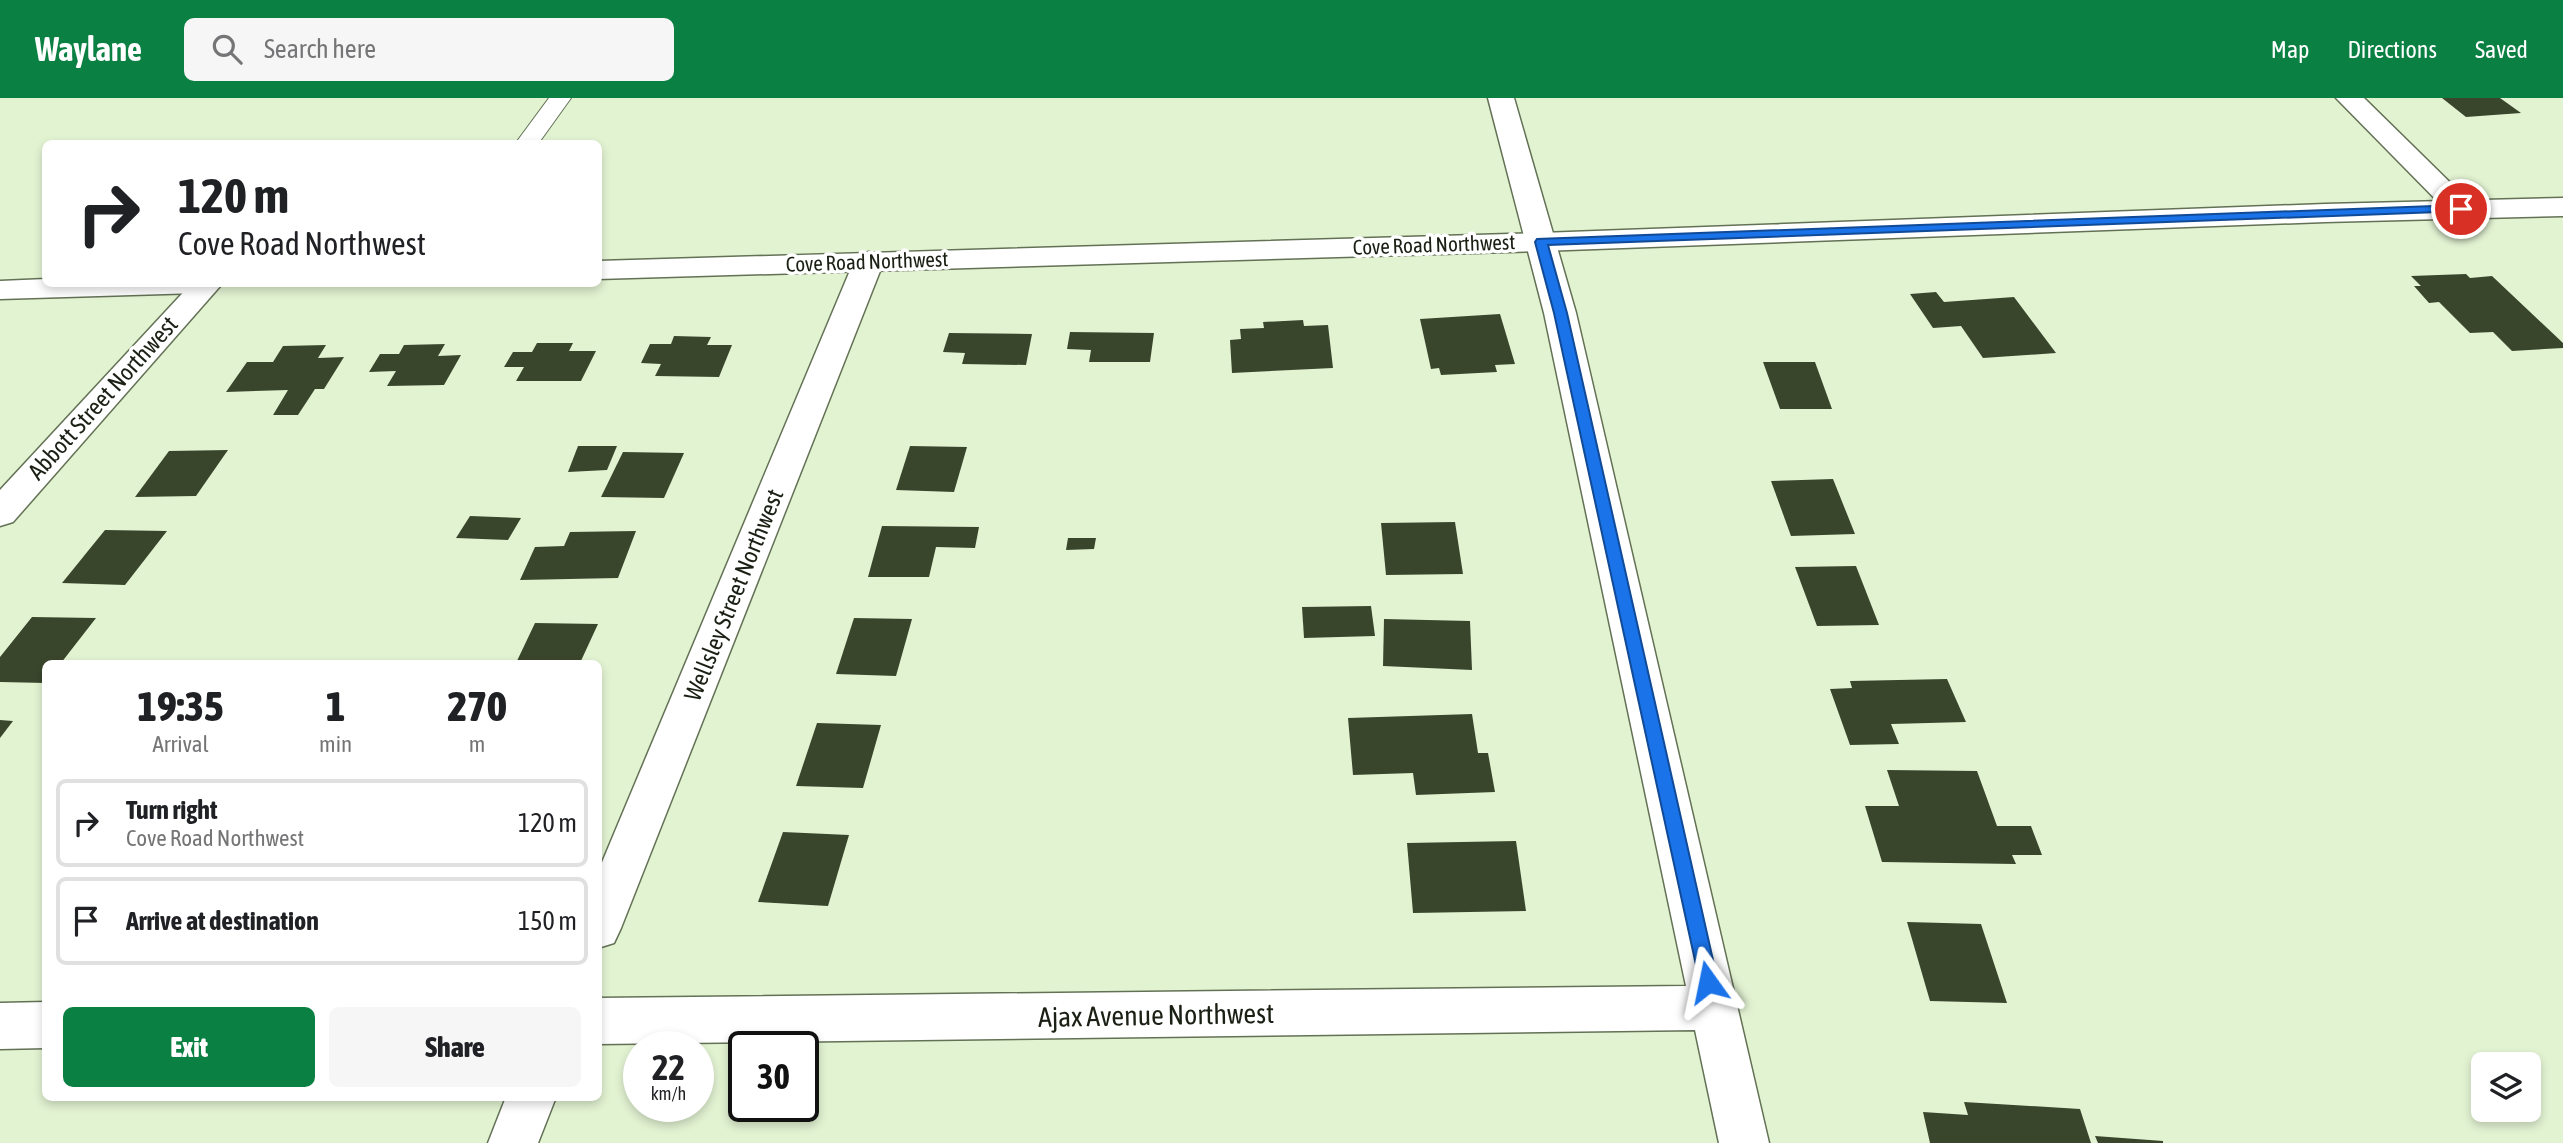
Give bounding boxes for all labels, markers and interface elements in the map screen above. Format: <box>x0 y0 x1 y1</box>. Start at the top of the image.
search box <box>184 18 674 81</box>
text: Waylane <box>35 30 142 68</box>
icon: search <box>208 30 246 68</box>
text: Search here <box>264 34 376 64</box>
text: Map <box>2271 36 2309 63</box>
text: Directions <box>2347 36 2437 63</box>
text: Saved <box>2475 36 2528 63</box>
text: 120 m <box>178 167 289 223</box>
icon: right <box>63 168 154 259</box>
pin <box>2431 179 2491 239</box>
icon: arrive <box>2442 190 2480 228</box>
text: Cove Road Northwest <box>178 225 426 262</box>
street label: Cove Road Northwest <box>1352 229 1516 259</box>
street label: Cove Road Northwest <box>785 246 949 276</box>
street label: Abbott Street Northwest <box>22 311 183 485</box>
street label: Wellsley Street Northwest <box>679 485 788 705</box>
text: 19:35 <box>137 682 224 730</box>
text: 1 <box>326 682 345 730</box>
text: 270 <box>447 682 507 730</box>
text: Arrival <box>152 731 209 757</box>
text: min <box>319 731 352 757</box>
text: m <box>469 731 485 757</box>
text: Turn right <box>126 795 217 825</box>
icon: right <box>67 804 105 842</box>
text: 120 m <box>518 808 577 838</box>
text: Cove Road Northwest <box>126 825 304 851</box>
icon: arrive <box>67 902 105 940</box>
text: Arrive at destination <box>126 906 319 936</box>
text: 150 m <box>518 906 577 936</box>
position arrow <box>1671 945 1745 1019</box>
street label: Ajax Avenue Northwest <box>1038 997 1274 1033</box>
button: Exit <box>63 1007 315 1087</box>
button: Share <box>329 1007 581 1087</box>
speed limit sign: 30 <box>728 1031 819 1122</box>
text: 22 <box>652 1047 685 1087</box>
map controls <box>2471 1052 2541 1122</box>
button: layers <box>2471 1052 2541 1122</box>
text: km/h <box>651 1083 686 1104</box>

